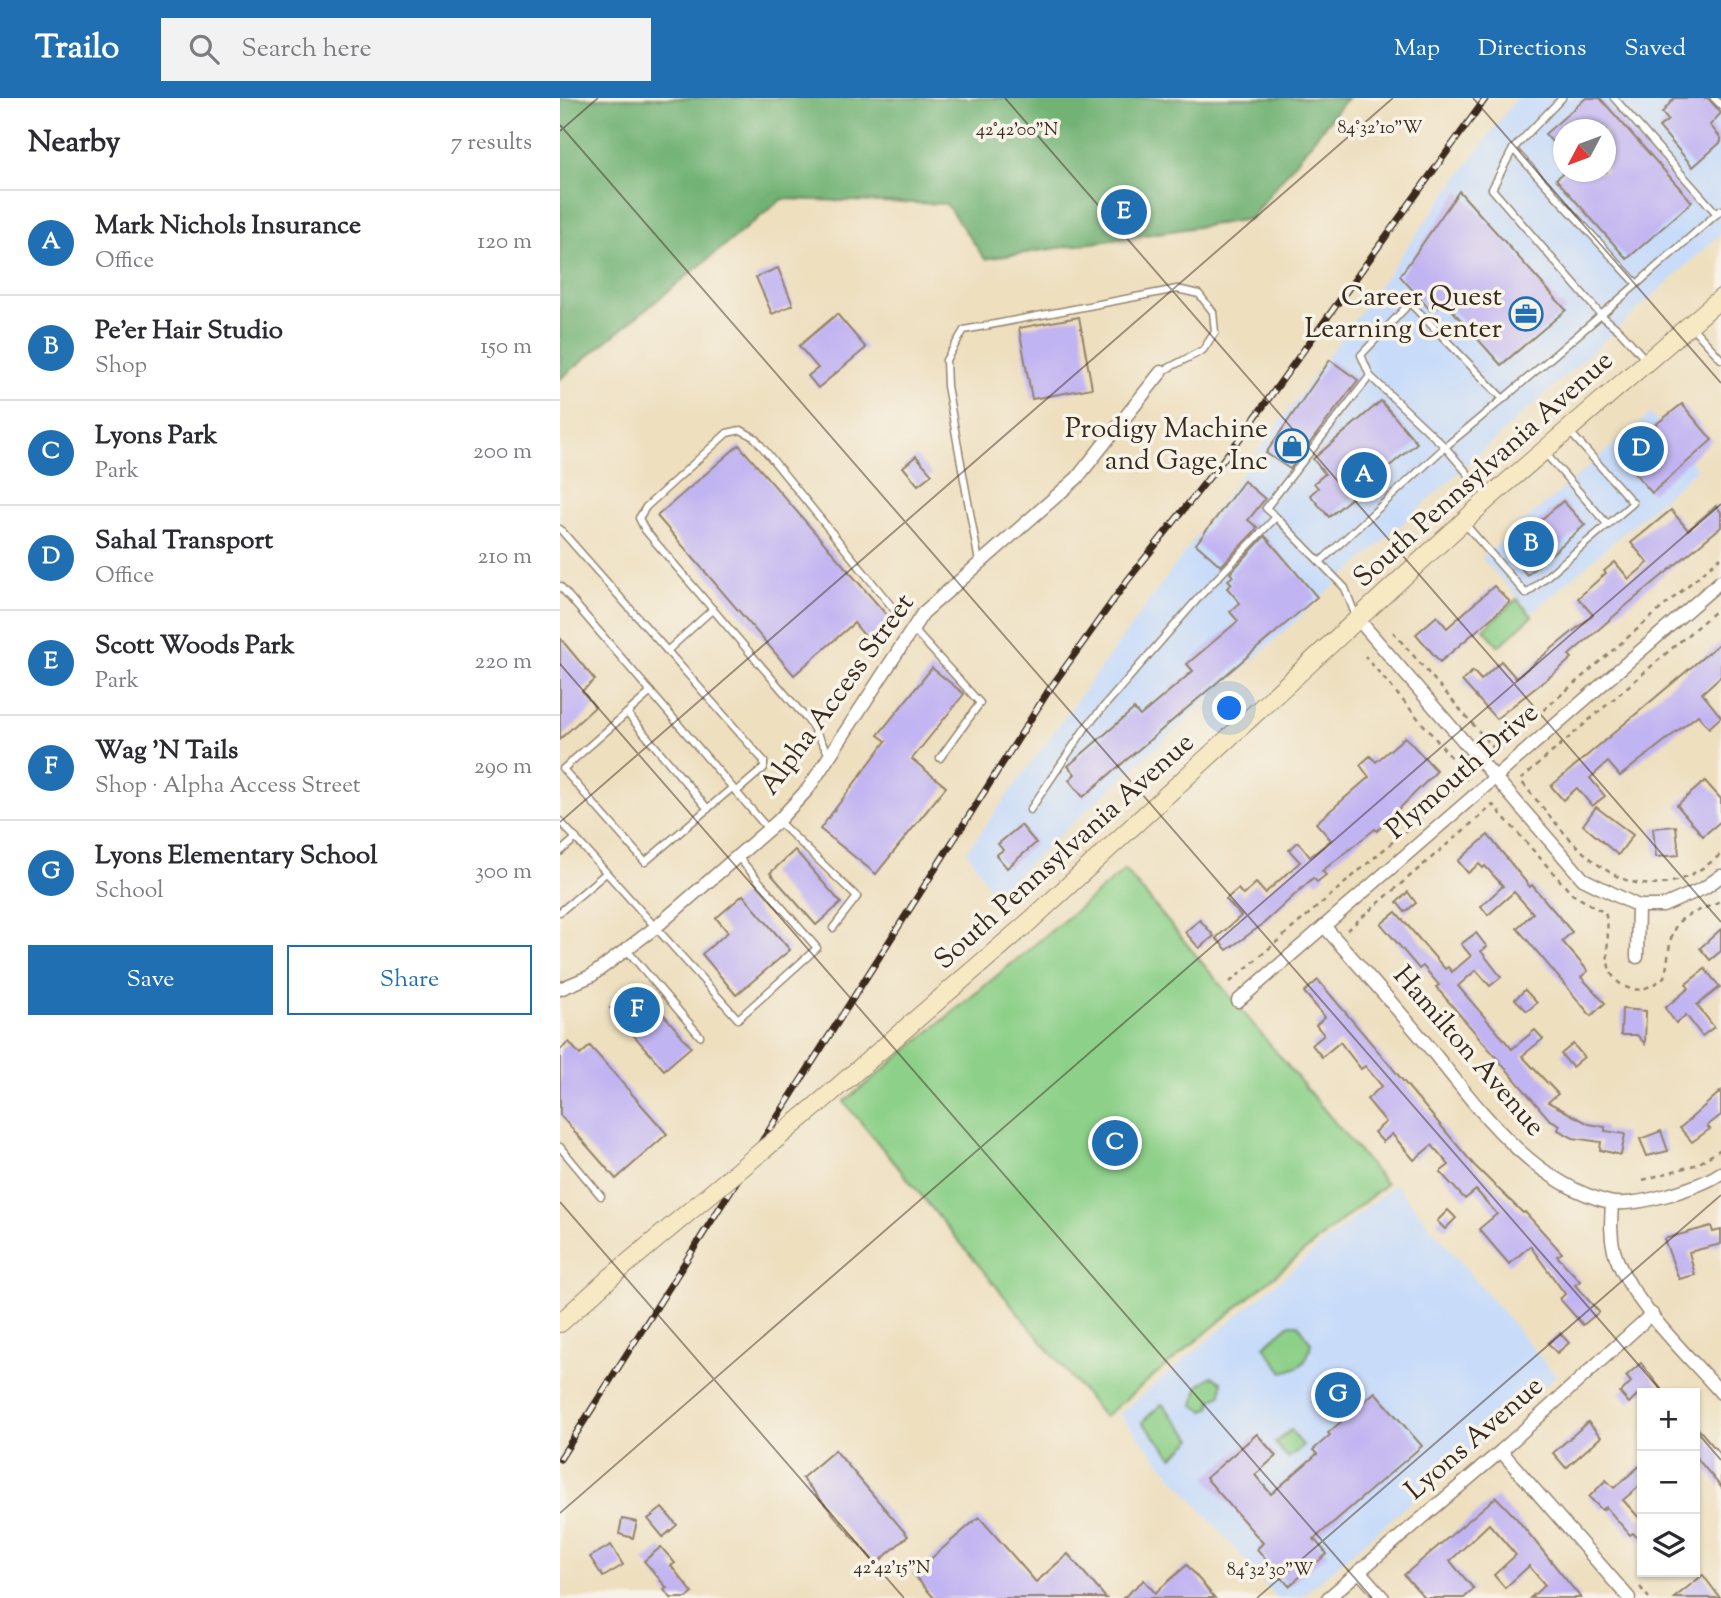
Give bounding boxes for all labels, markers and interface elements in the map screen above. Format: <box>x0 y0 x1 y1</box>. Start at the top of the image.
search box <box>161 18 651 81</box>
text: Trailo <box>35 25 119 73</box>
icon: search <box>185 30 223 68</box>
text: Search here <box>241 31 372 68</box>
text: Map <box>1394 32 1440 66</box>
text: Directions <box>1478 32 1586 66</box>
text: Saved <box>1624 32 1686 66</box>
text: 84°32'10"W <box>1337 116 1423 142</box>
text: 42°42'00"N <box>976 118 1058 144</box>
north arrow <box>1553 119 1616 182</box>
text: Nearby <box>28 122 120 165</box>
text: 7 results <box>451 127 532 160</box>
pin: E <box>1101 186 1147 238</box>
text: Mark Nichols Insurance <box>95 208 361 245</box>
text: A <box>42 226 60 259</box>
text: 120 m <box>477 226 532 259</box>
text: Office <box>95 245 154 278</box>
place label: Career Quest Learning Center <box>1304 278 1502 350</box>
office icon: Career Quest Learning Center <box>1507 295 1545 333</box>
text: Pe'er Hair Studio <box>95 313 283 350</box>
text: B <box>44 331 58 364</box>
text: 150 m <box>480 331 532 364</box>
street label: South Pennsylvania Avenue <box>1347 345 1621 595</box>
text: Shop <box>95 350 147 383</box>
place label: Prodigy Machine and Gage, Inc <box>1065 410 1268 482</box>
text: Lyons Park <box>95 418 217 455</box>
pin: D <box>1618 423 1664 475</box>
shop icon: Prodigy Machine and Gage, Inc <box>1273 427 1311 465</box>
text: C <box>42 436 60 469</box>
text: 200 m <box>473 436 532 469</box>
pin: A <box>1341 449 1387 501</box>
text: Park <box>95 455 139 488</box>
pin: B <box>1508 518 1554 570</box>
text: Sahal Transport <box>95 523 273 560</box>
text: D <box>42 541 60 574</box>
text: 210 m <box>478 541 532 574</box>
text: Office <box>95 560 154 593</box>
street label: Alpha Access Street <box>751 585 925 804</box>
text: Scott Woods Park <box>95 628 295 665</box>
text: E <box>44 646 58 679</box>
text: 220 m <box>474 646 532 679</box>
text: Park <box>95 665 139 698</box>
your location <box>1212 691 1246 725</box>
street label: Plymouth Drive <box>1378 694 1548 850</box>
street label: South Pennsylvania Avenue <box>926 724 1204 980</box>
text: Wag 'N Tails <box>95 733 238 770</box>
text: F <box>45 751 57 784</box>
text: 290 m <box>474 751 532 784</box>
text: Shop · Alpha Access Street <box>95 770 361 803</box>
text: Lyons Elementary School <box>95 838 377 875</box>
text: G <box>42 856 60 889</box>
text: 300 m <box>475 856 532 889</box>
text: School <box>95 875 164 908</box>
button: Save <box>28 945 273 1015</box>
button: Share <box>287 945 532 1015</box>
street label: Hamilton Avenue <box>1382 958 1554 1146</box>
pin: F <box>614 984 660 1036</box>
pin: C <box>1092 1117 1138 1169</box>
street label: Lyons Avenue <box>1397 1368 1553 1510</box>
pin: G <box>1315 1369 1361 1421</box>
map controls <box>1637 1388 1700 1577</box>
button: + <box>1637 1388 1700 1451</box>
button: − <box>1637 1451 1700 1514</box>
button: layers <box>1637 1514 1700 1577</box>
text: 42°42'15"N <box>854 1556 930 1582</box>
text: 84°32'30"W <box>1227 1558 1313 1584</box>

